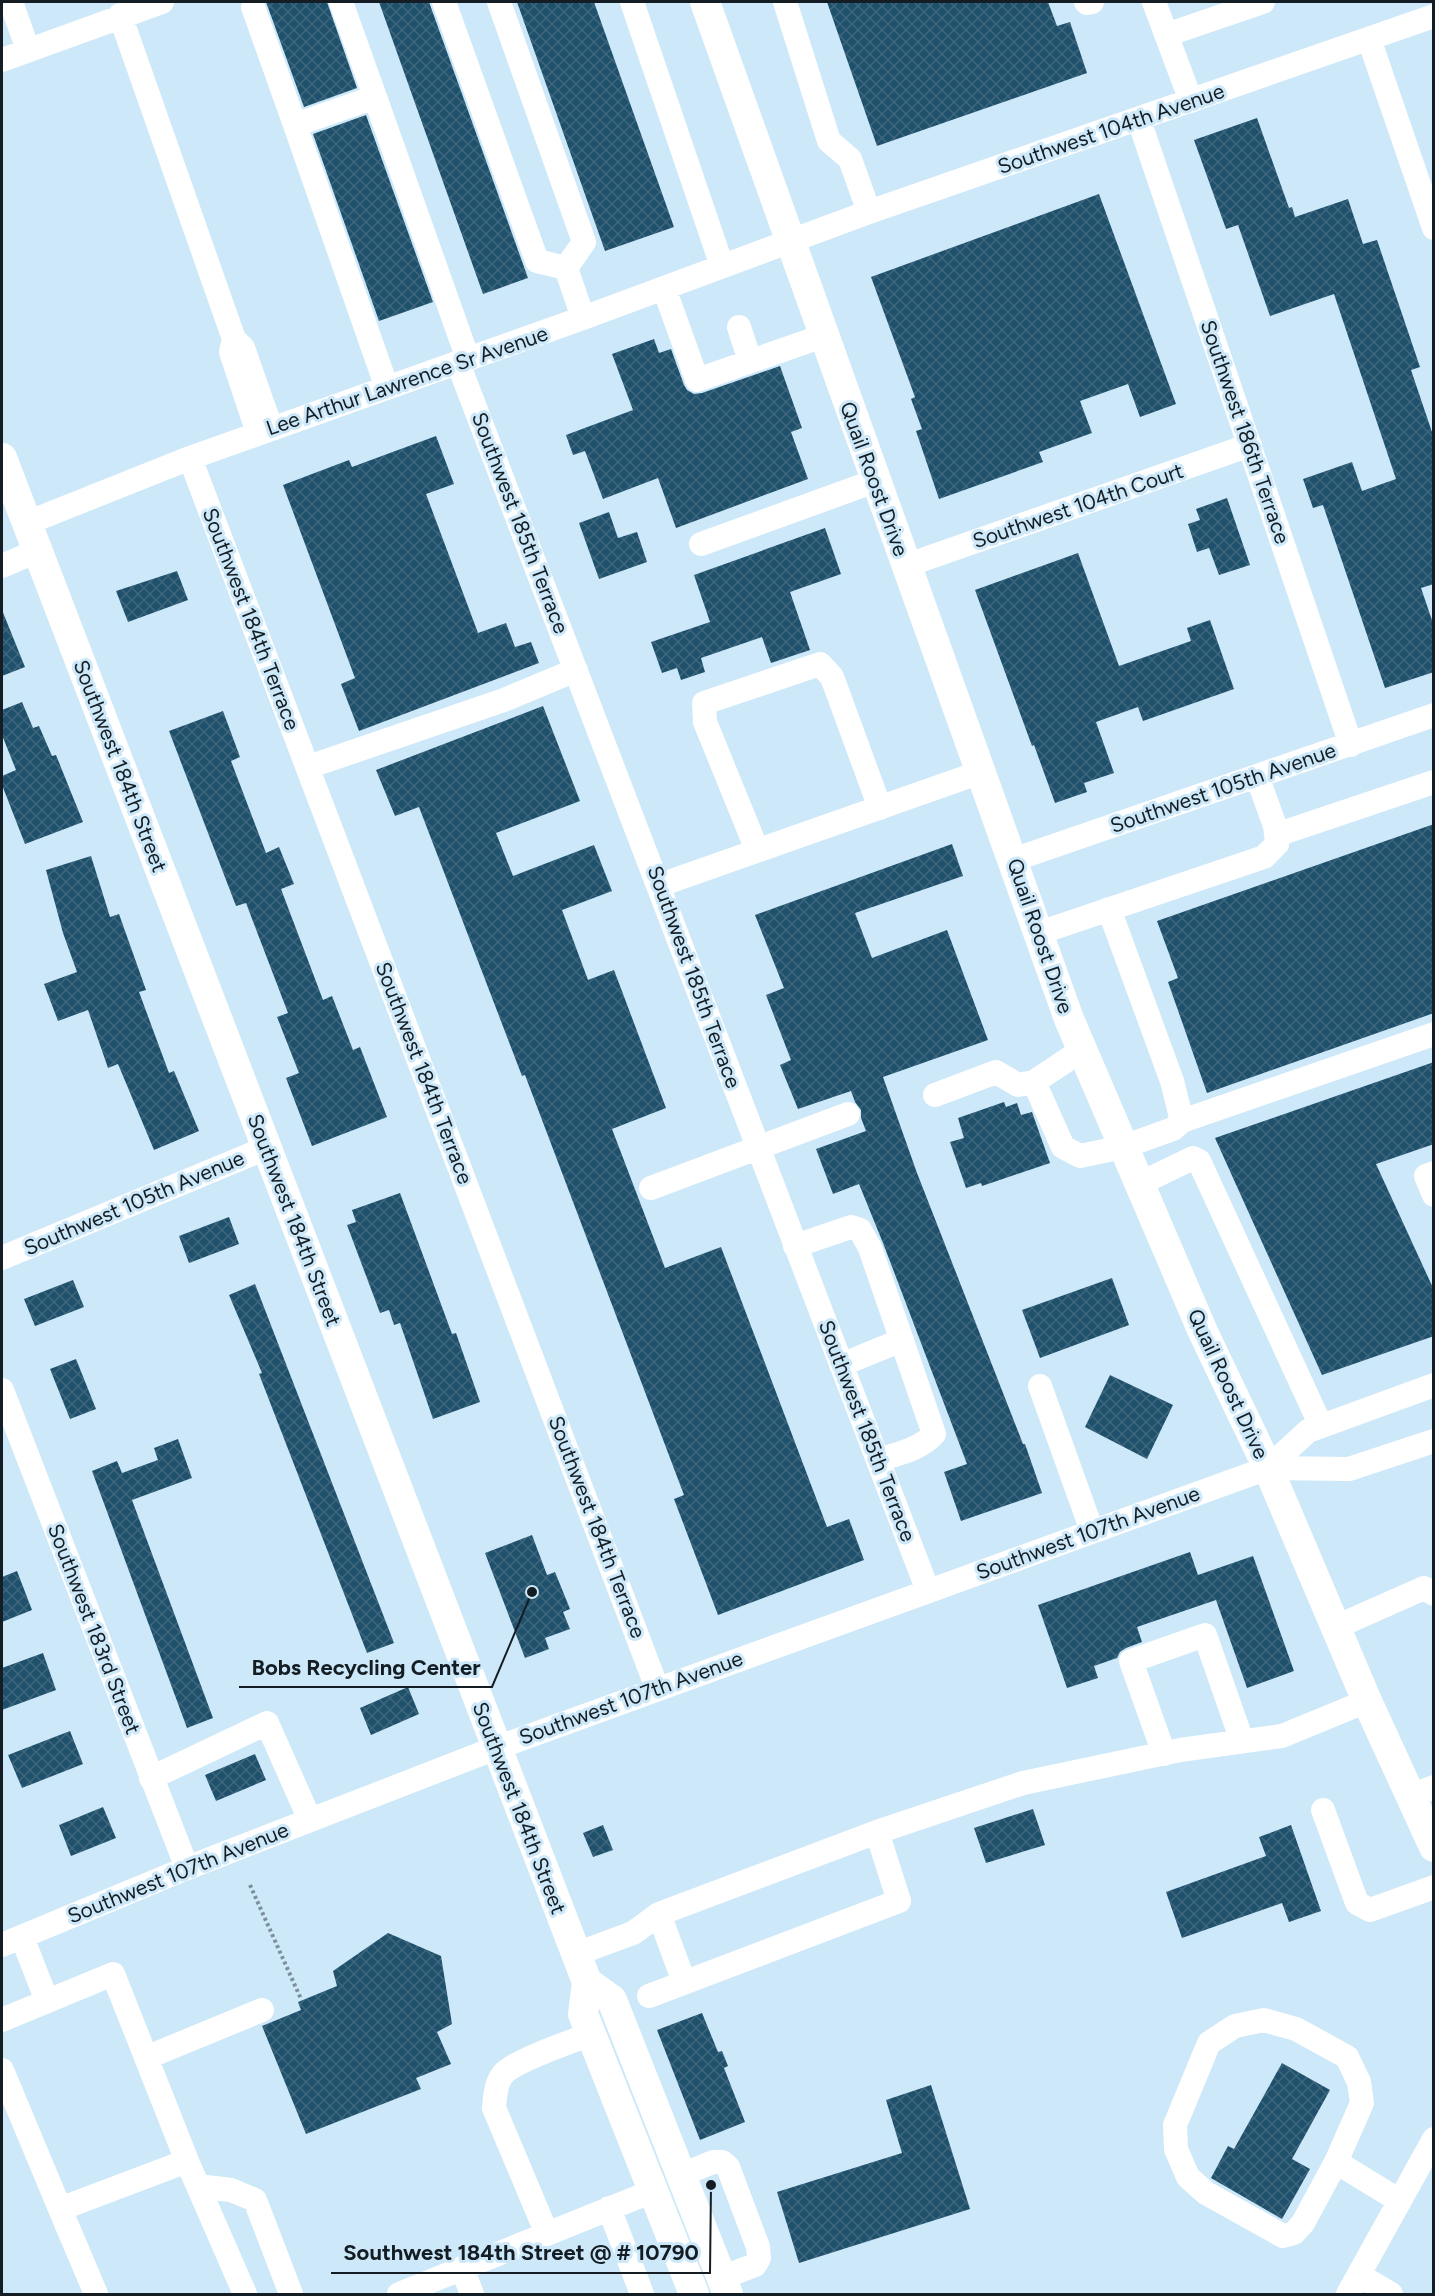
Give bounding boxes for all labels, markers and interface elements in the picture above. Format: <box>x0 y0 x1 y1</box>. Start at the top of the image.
street label: Southwest 104th Avenue <box>994 78 1227 179</box>
street label: Southwest 186th Terrace <box>1195 317 1295 547</box>
street label: Lee Arthur Lawrence Sr Avenue <box>263 320 551 441</box>
street label: Quail Roost Drive <box>835 398 914 559</box>
street label: Southwest 185th Terrace <box>467 409 574 637</box>
street label: Southwest 104th Court <box>969 458 1186 553</box>
street label: Southwest 184th Terrace <box>198 504 305 733</box>
street label: Southwest 184th Street <box>68 656 172 875</box>
street label: Southwest 105th Avenue <box>1107 737 1339 838</box>
street label: Quail Roost Drive <box>1002 855 1079 1017</box>
street label: Southwest 185th Terrace <box>643 862 746 1091</box>
street label: Southwest 184th Terrace <box>371 958 478 1187</box>
street label: Southwest 184th Street <box>242 1110 346 1329</box>
street label: Southwest 105th Avenue <box>20 1145 248 1260</box>
street label: Quail Roost Drive <box>1183 1305 1274 1463</box>
street label: Southwest 185th Terrace <box>814 1317 921 1545</box>
street label: Southwest 184th Terrace <box>544 1412 651 1641</box>
street label: Southwest 107th Avenue <box>973 1480 1203 1585</box>
street label: Southwest 183rd Street <box>43 1520 146 1738</box>
street label: Southwest 107th Avenue <box>516 1645 746 1750</box>
callout: Bobs Recycling Center <box>239 1647 492 1687</box>
text: Bobs Recycling Center <box>251 1654 481 1681</box>
street label: Southwest 184th Street <box>467 1698 571 1917</box>
street label: Southwest 107th Avenue <box>64 1817 292 1928</box>
callout: Southwest 184th Street @ # 10790 <box>331 2233 710 2273</box>
text: Southwest 184th Street @ # 10790 <box>343 2239 699 2266</box>

